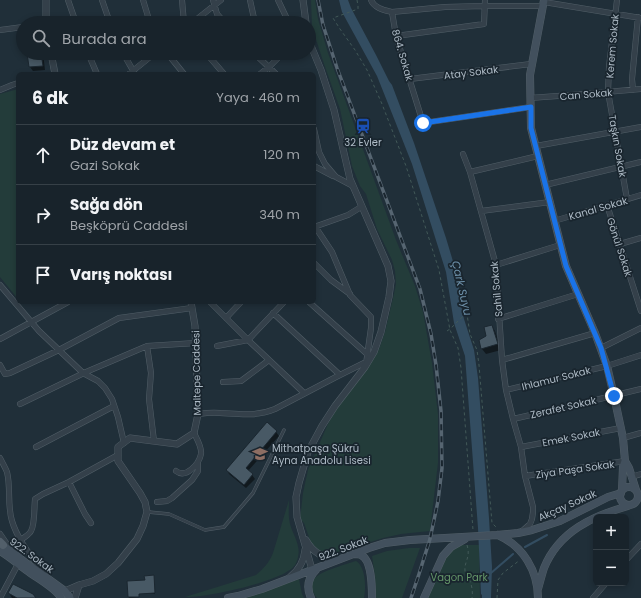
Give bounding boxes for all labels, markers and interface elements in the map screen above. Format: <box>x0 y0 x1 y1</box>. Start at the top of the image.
street label: Kerem Sokak <box>602 12 623 79</box>
search box <box>16 16 316 60</box>
icon: search <box>30 27 52 49</box>
text: Burada ara <box>62 28 147 49</box>
street label: 864. Sokak <box>388 28 417 84</box>
street label: Atay Sokak <box>443 62 500 83</box>
street label: Can Sokak <box>559 85 614 104</box>
text: 6 dk <box>32 86 68 110</box>
text: Yaya · 460 m <box>216 88 300 107</box>
route start <box>414 114 432 132</box>
street label: Taşkın Sokak <box>605 114 631 179</box>
station icon: 32 Evler <box>354 117 372 135</box>
text: Düz devam et <box>70 134 175 155</box>
place label: 32 Evler <box>344 135 382 150</box>
icon: ahead <box>32 144 54 166</box>
text: 120 m <box>263 145 300 164</box>
text: Gazi Sokak <box>70 156 140 175</box>
street label: Kanal Sokak <box>567 193 630 224</box>
text: Sağa dön <box>70 194 143 215</box>
icon: right <box>32 204 54 226</box>
text: 340 m <box>259 205 300 224</box>
text: Beşköprü Caddesi <box>70 216 188 235</box>
street label: Gönül Sokak <box>603 216 636 279</box>
water label: Çark Suyu <box>448 259 476 317</box>
street label: Sahil Sokak <box>487 260 506 317</box>
icon: arrive <box>32 264 54 286</box>
text: Varış noktası <box>70 264 172 285</box>
street label: Maltepe Caddesi <box>188 330 205 416</box>
street label: Ihlamur Sokak <box>520 362 593 394</box>
route end <box>605 387 623 405</box>
street label: Zerafet Sokak <box>529 392 598 422</box>
street label: Emek Sokak <box>541 424 602 450</box>
place label: Mithatpaşa Şükrü Ayna Anadolu Lisesi <box>272 441 371 468</box>
school or university icon: Mithatpaşa Şükrü Ayna Anadolu Lisesi <box>251 445 269 463</box>
street label: Ziya Paşa Sokak <box>535 456 616 482</box>
street label: Akçay Sokak <box>536 486 600 525</box>
map controls <box>593 514 629 586</box>
button: + <box>593 514 629 550</box>
street label: 922. Sokak <box>316 532 371 565</box>
street label: 922. Sokak <box>6 534 58 577</box>
button: − <box>593 550 629 586</box>
park label: Vagon Park <box>430 570 488 585</box>

